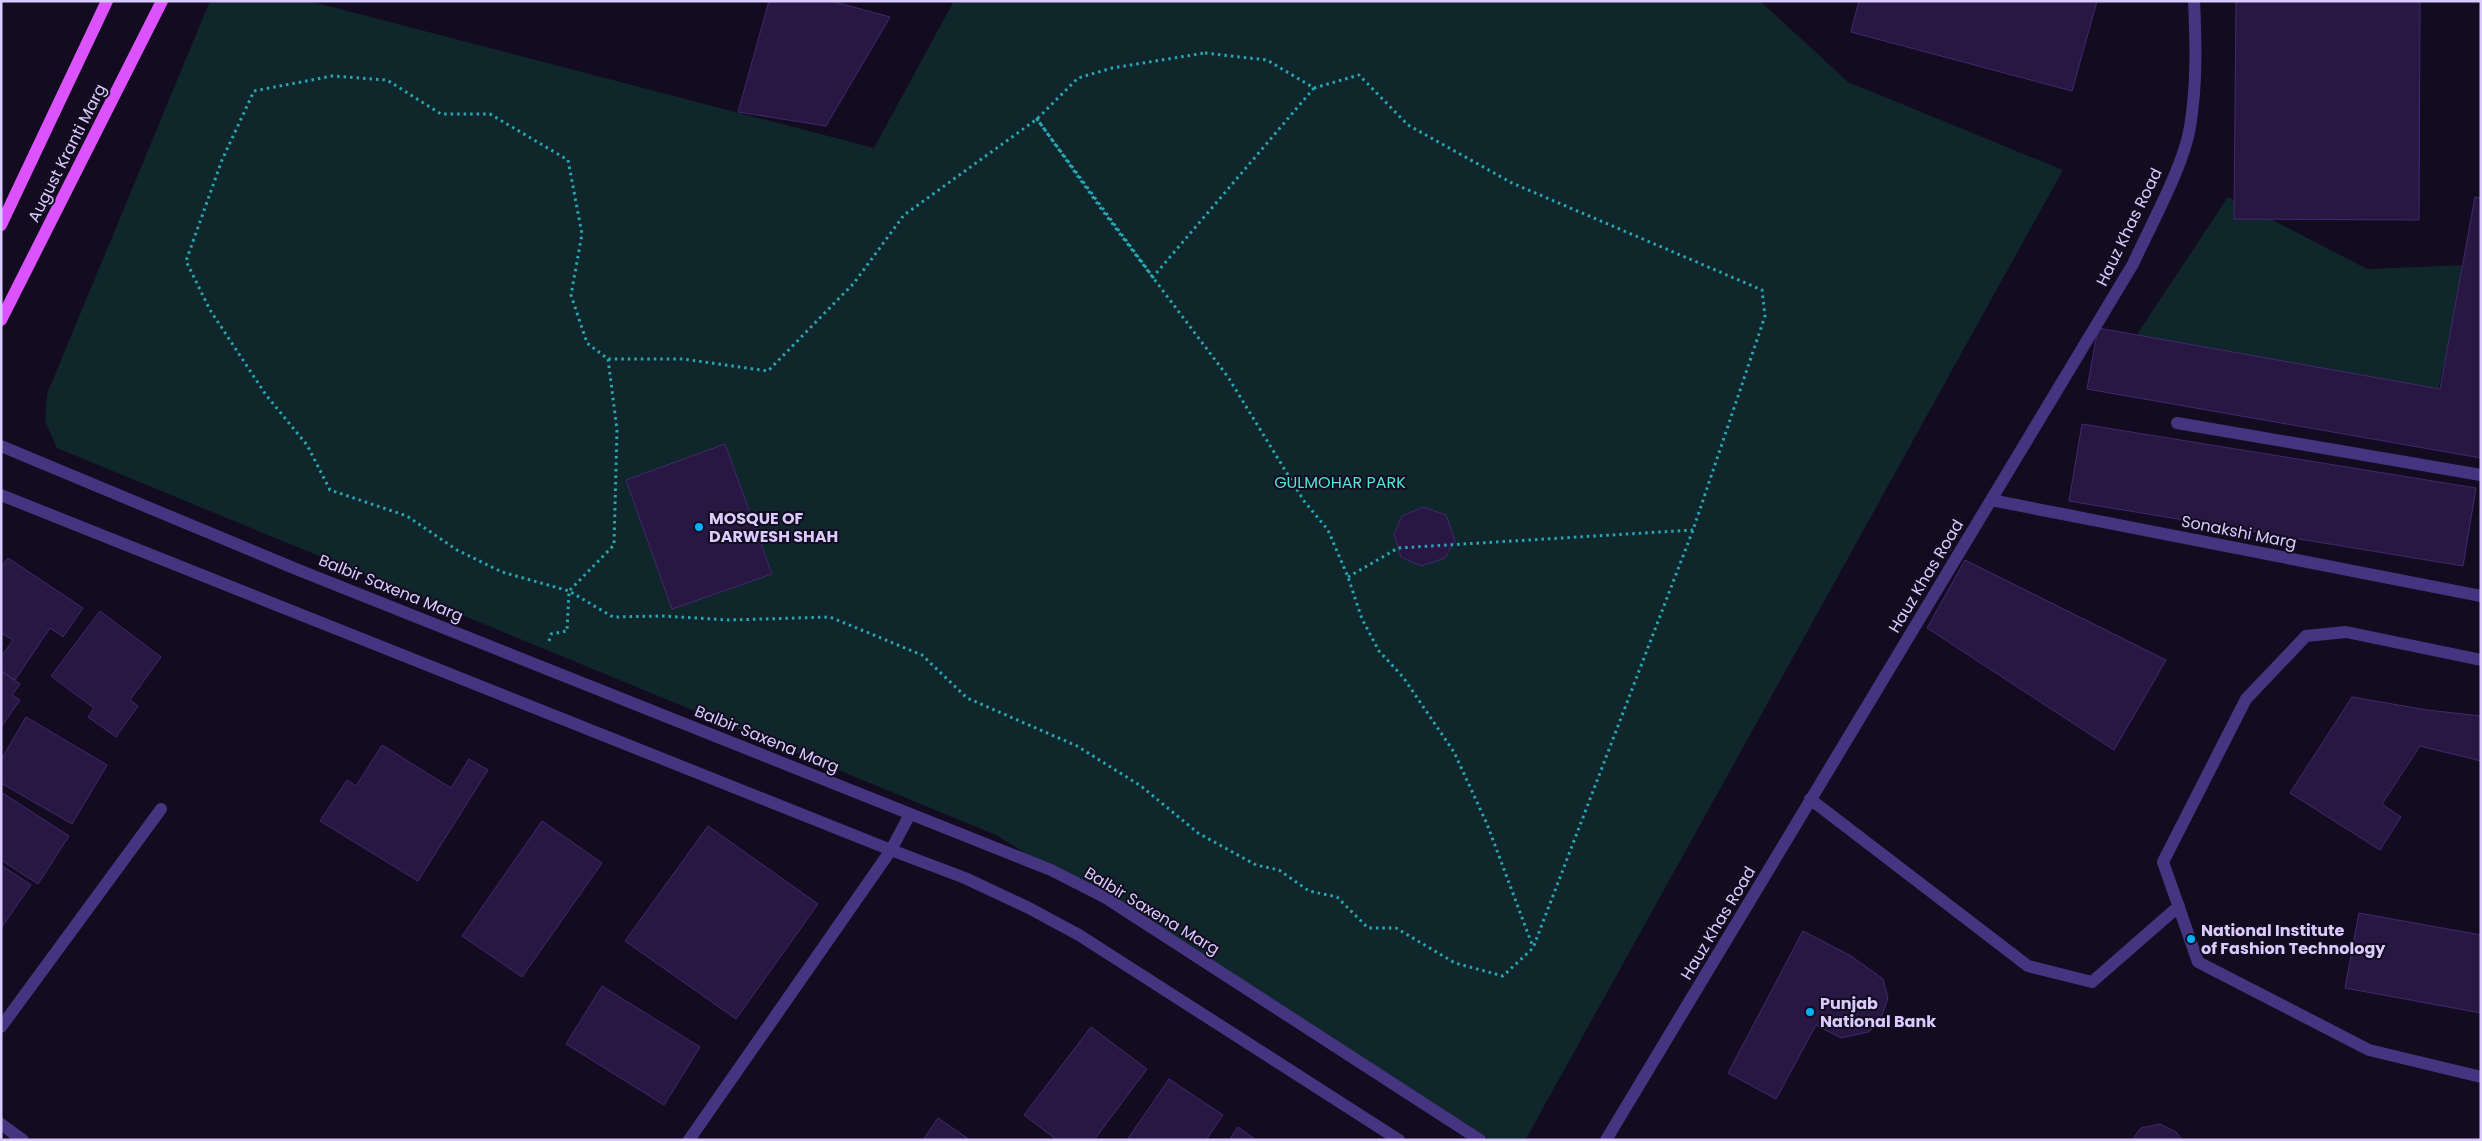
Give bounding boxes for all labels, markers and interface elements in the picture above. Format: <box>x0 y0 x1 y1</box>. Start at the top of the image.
street label: August Kranti Marg <box>22 80 112 226</box>
street label: Hauz Khas Road <box>2090 164 2168 290</box>
park label: GULMOHAR PARK <box>1274 471 1406 494</box>
place label: MOSQUE OF DARWESH SHAH <box>709 507 838 548</box>
street label: Sonakshi Marg <box>2179 510 2299 554</box>
street label: Hauz Khas Road <box>1883 515 1969 637</box>
marker: MOSQUE OF DARWESH SHAH <box>693 521 705 533</box>
street label: Balbir Saxena Marg <box>315 548 467 628</box>
street label: Balbir Saxena Marg <box>691 699 843 779</box>
street label: Balbir Saxena Marg <box>1080 861 1224 961</box>
street label: Hauz Khas Road <box>1675 862 1761 984</box>
place label: National Institute of Fashion Technology <box>2201 919 2386 960</box>
marker: National Institute of Fashion Technology <box>2185 933 2197 945</box>
place label: Punjab National Bank <box>1820 992 1936 1033</box>
marker: Punjab National Bank <box>1804 1006 1816 1018</box>

